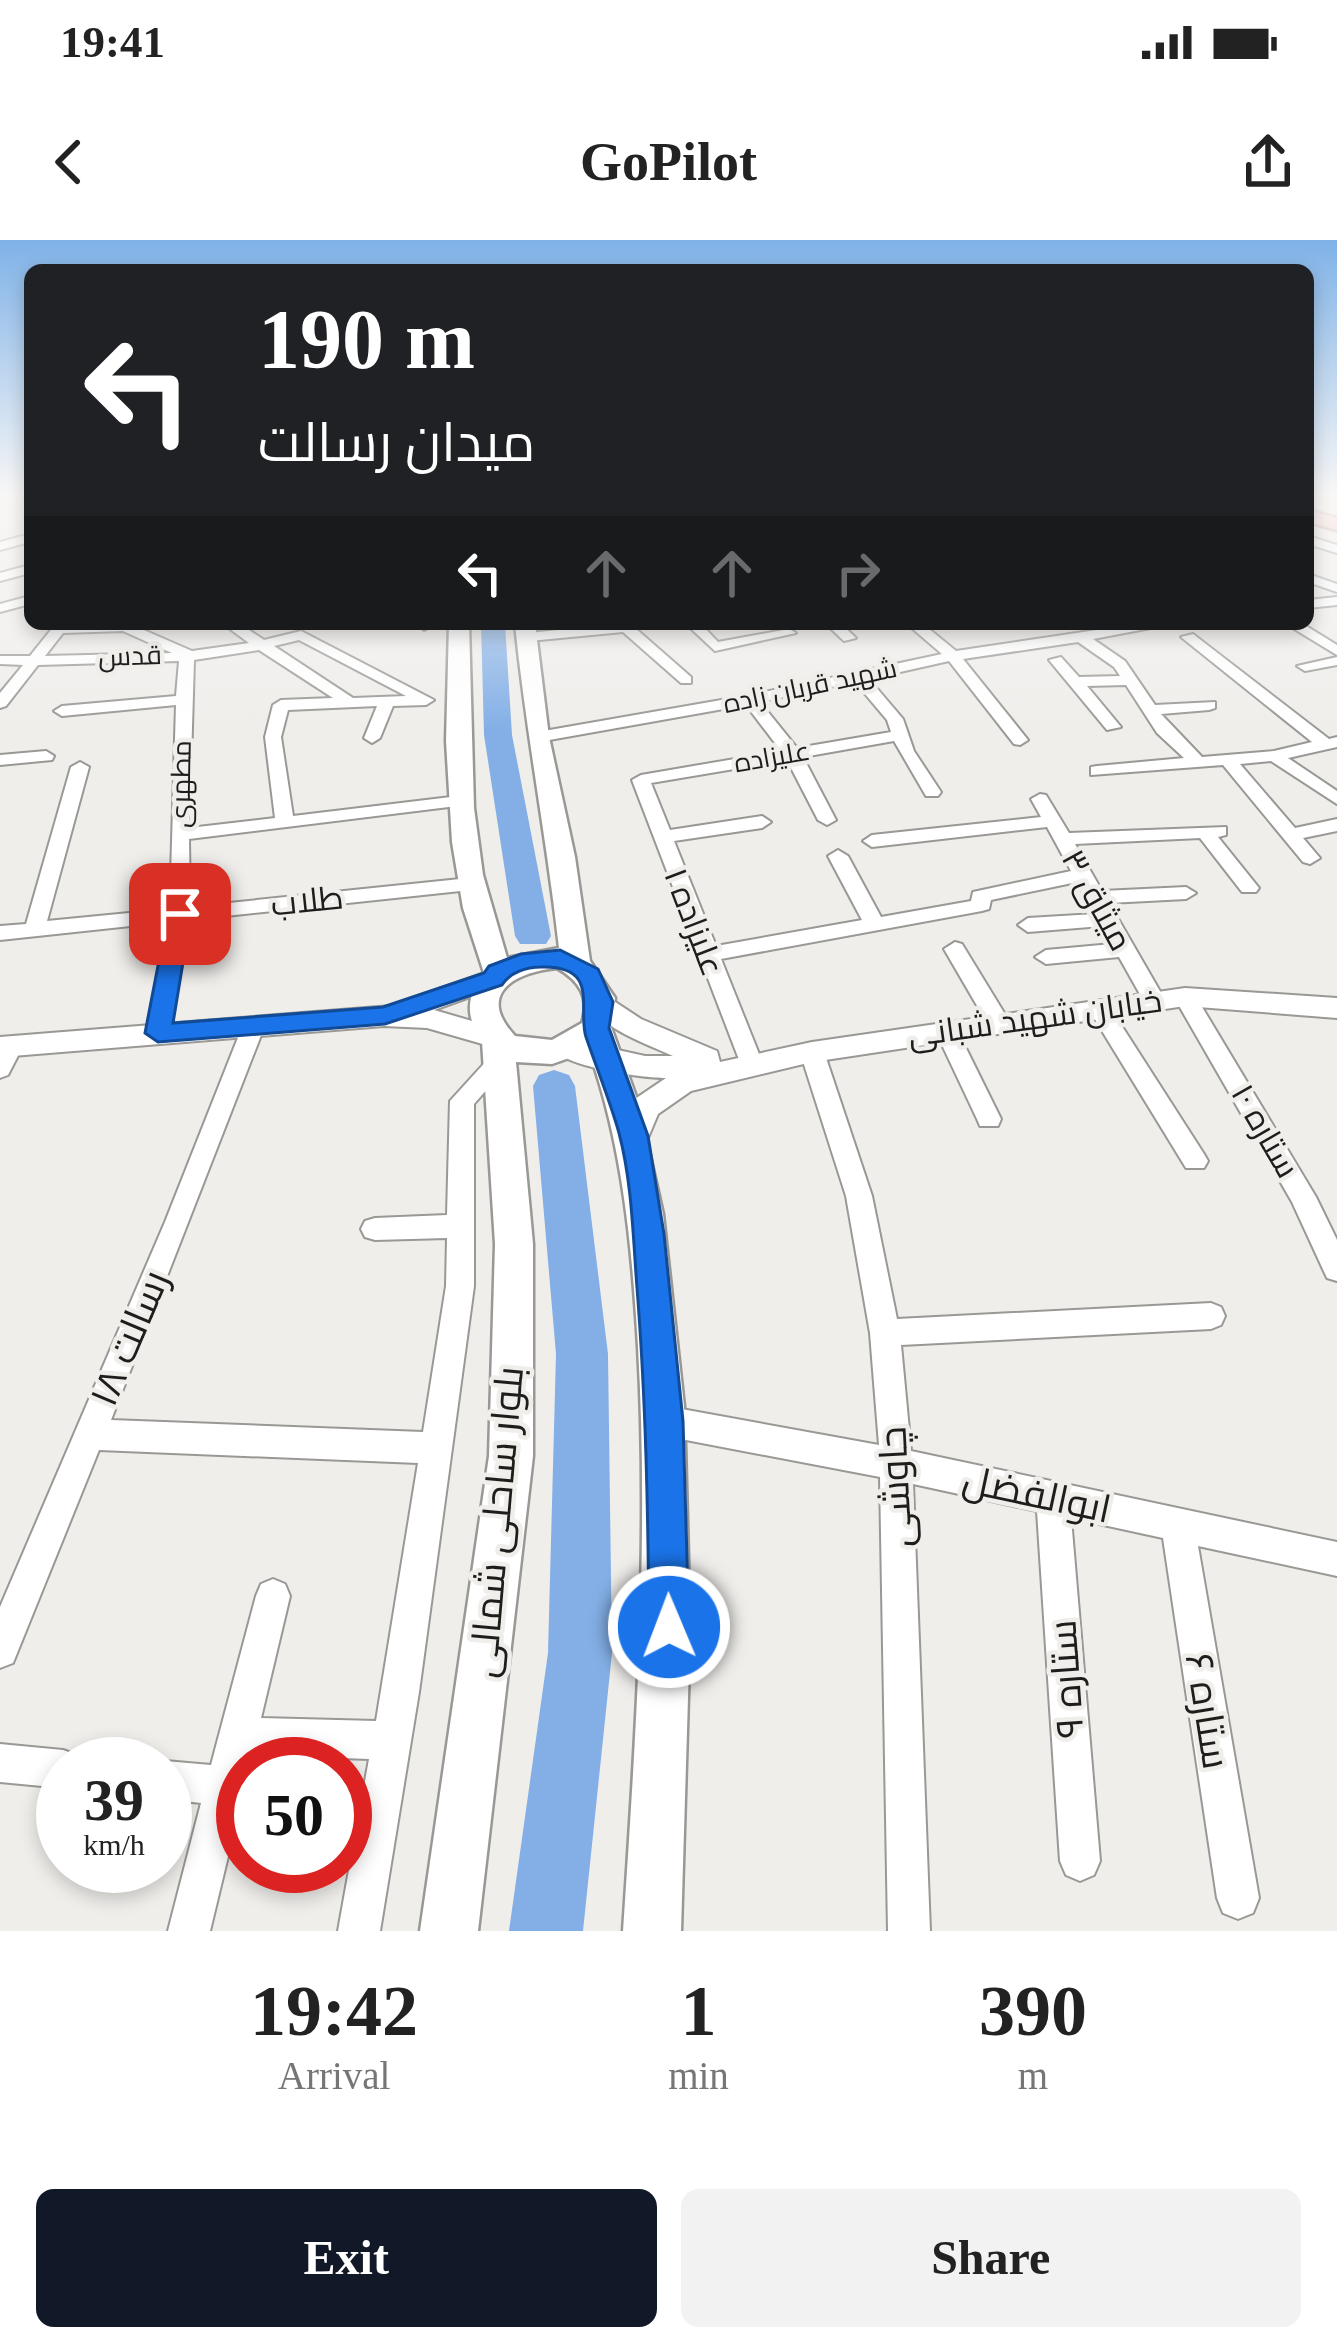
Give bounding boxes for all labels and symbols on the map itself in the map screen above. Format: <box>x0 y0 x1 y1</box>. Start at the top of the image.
street label: قدس <box>98 640 162 673</box>
street label: شهید قربان زاده <box>720 653 900 720</box>
street label: علیزاده <box>732 736 812 778</box>
street label: مطهری <box>165 740 198 828</box>
street label: میثاق ۳ <box>1053 843 1139 958</box>
pin <box>129 863 231 965</box>
street label: علیزاده ۱ <box>656 863 731 981</box>
street label: طلاب <box>269 879 345 923</box>
street label: خیابان شهید شبانی <box>906 982 1164 1056</box>
street label: ستاره ۱۰ <box>1224 1078 1306 1184</box>
street label: رسالت ۱۸ <box>81 1264 178 1412</box>
street label: بلوار ساحلی شمالی <box>461 1365 533 1680</box>
street label: چاوشی <box>870 1425 924 1549</box>
street label: ابوالفضل <box>959 1457 1115 1533</box>
position arrow <box>606 1564 732 1690</box>
street label: ستاره ۹ <box>1040 1618 1093 1739</box>
street label: ستاره ۶ <box>1177 1650 1238 1772</box>
speed limit sign: 50 <box>216 1737 372 1893</box>

